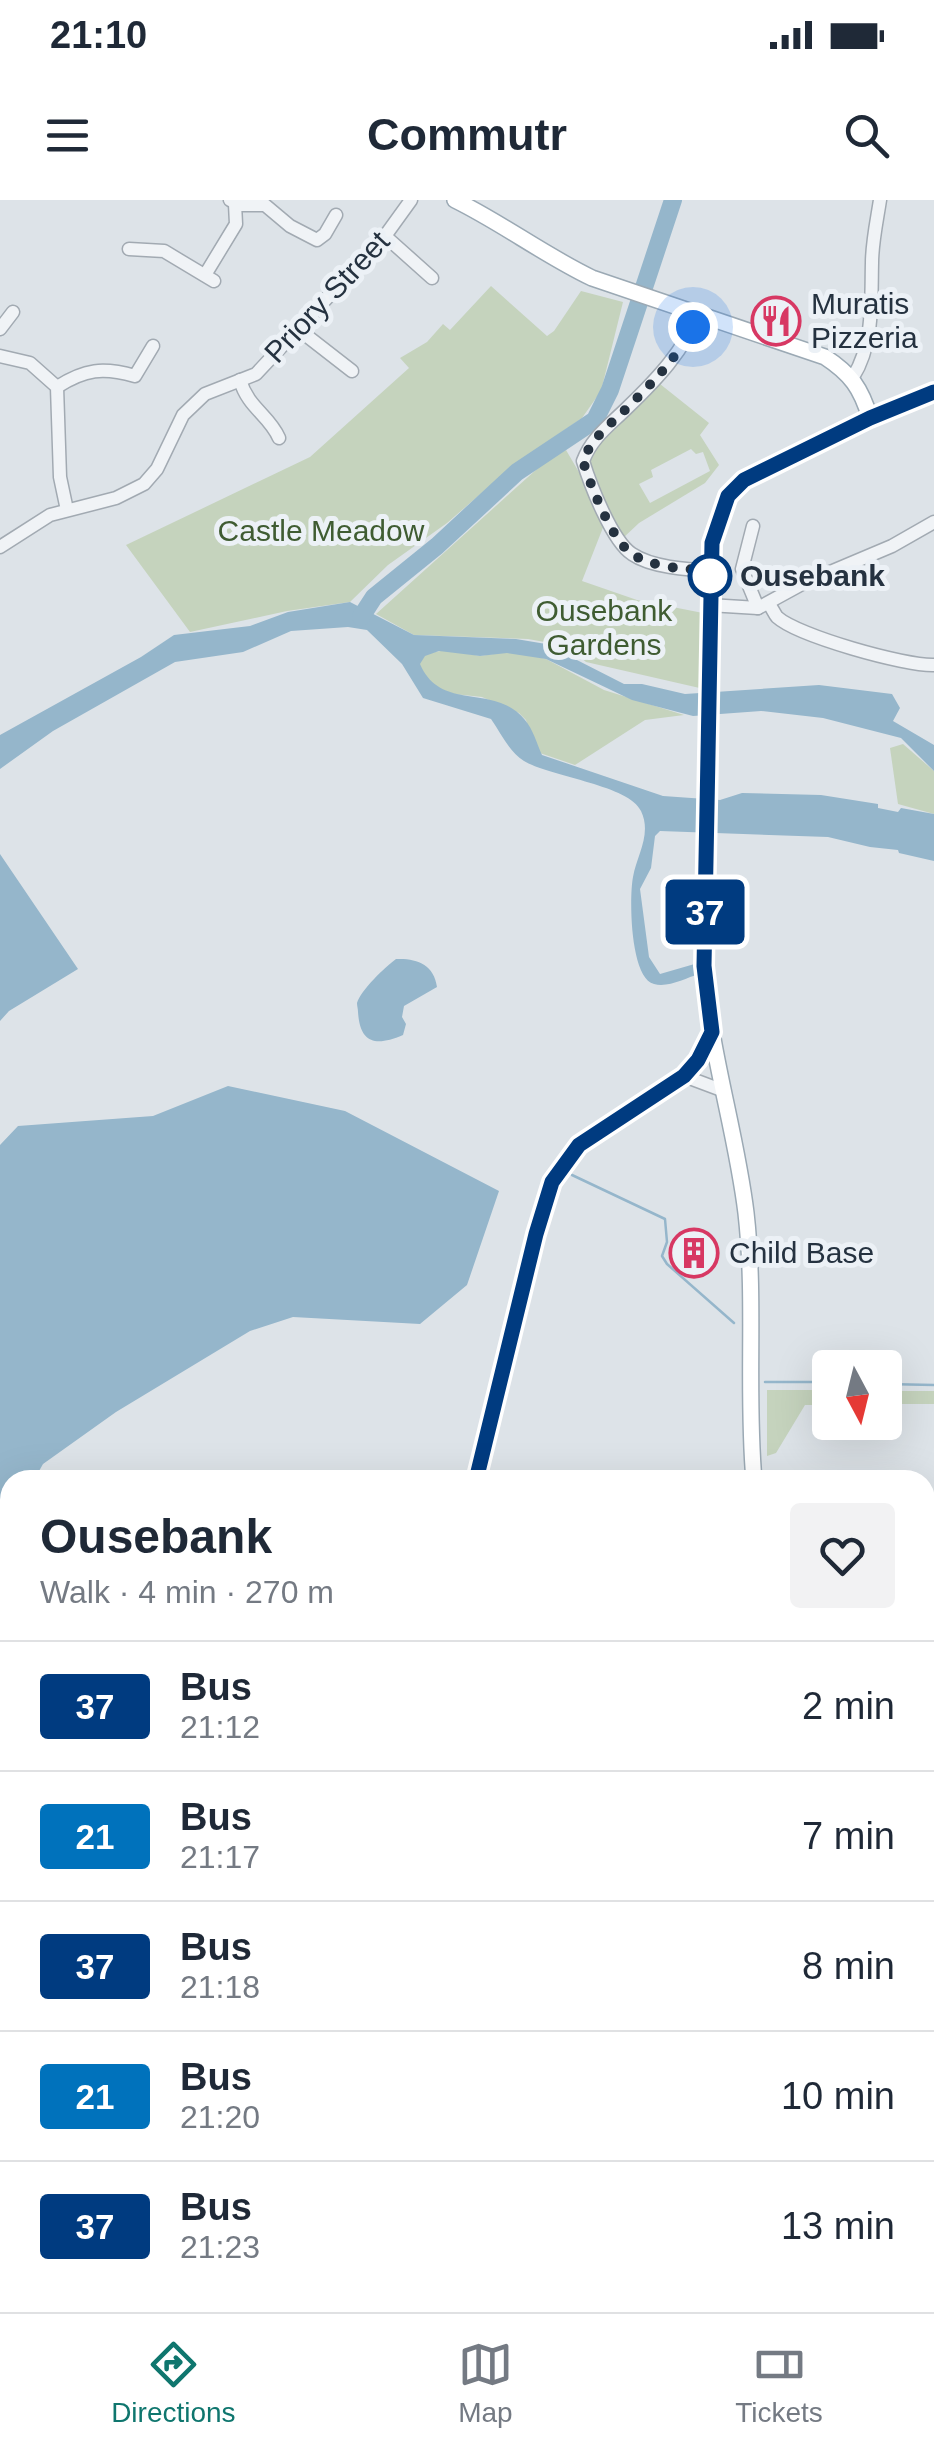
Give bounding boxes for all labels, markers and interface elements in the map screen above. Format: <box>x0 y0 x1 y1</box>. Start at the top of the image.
text: 21:10 <box>50 14 147 56</box>
icon: menu <box>40 108 95 163</box>
icon: search <box>839 108 894 163</box>
text: Commutr <box>367 109 567 160</box>
street label: Priory Street <box>258 224 396 369</box>
place label: Muratis Pizzeria <box>811 287 918 354</box>
restaurant icon: Muratis Pizzeria <box>750 295 802 347</box>
your location <box>668 302 718 352</box>
park label: Castle Meadow <box>218 514 425 547</box>
marker: Ousebank <box>689 555 731 597</box>
place label: Ousebank <box>740 559 885 592</box>
park label: Ousebank Gardens <box>536 594 673 661</box>
line badge: 37 <box>660 880 750 944</box>
text: 37 <box>686 893 724 932</box>
building icon: Child Base <box>668 1227 720 1279</box>
place label: Child Base <box>729 1236 874 1269</box>
north arrow <box>812 1350 902 1440</box>
map controls <box>812 1350 902 1440</box>
button: heart <box>790 1503 895 1608</box>
text: Ousebank <box>40 1510 272 1563</box>
text: Walk · 4 min · 270 m <box>40 1574 334 1610</box>
text: Bus <box>180 1666 252 1708</box>
text: 2 min <box>802 1685 895 1727</box>
text: 37 <box>76 1687 114 1726</box>
text: 21:12 <box>180 1709 260 1745</box>
text: Bus <box>180 1796 252 1838</box>
text: 7 min <box>802 1815 895 1857</box>
text: 21 <box>76 1817 114 1856</box>
text: 21:17 <box>180 1839 260 1875</box>
text: Bus <box>180 1926 252 1968</box>
text: 8 min <box>802 1945 895 1987</box>
text: 37 <box>76 1947 114 1986</box>
text: 21:18 <box>180 1969 260 2005</box>
text: Bus <box>180 2056 252 2098</box>
text: 10 min <box>781 2075 895 2117</box>
text: 21 <box>76 2077 114 2116</box>
text: 21:20 <box>180 2099 260 2135</box>
text: Bus <box>180 2186 252 2228</box>
text: 13 min <box>781 2205 895 2247</box>
text: 37 <box>76 2207 114 2246</box>
text: 21:23 <box>180 2229 260 2265</box>
tab: Directions <box>111 2337 236 2429</box>
tab: Map <box>458 2337 513 2429</box>
tab: Tickets <box>735 2337 823 2429</box>

